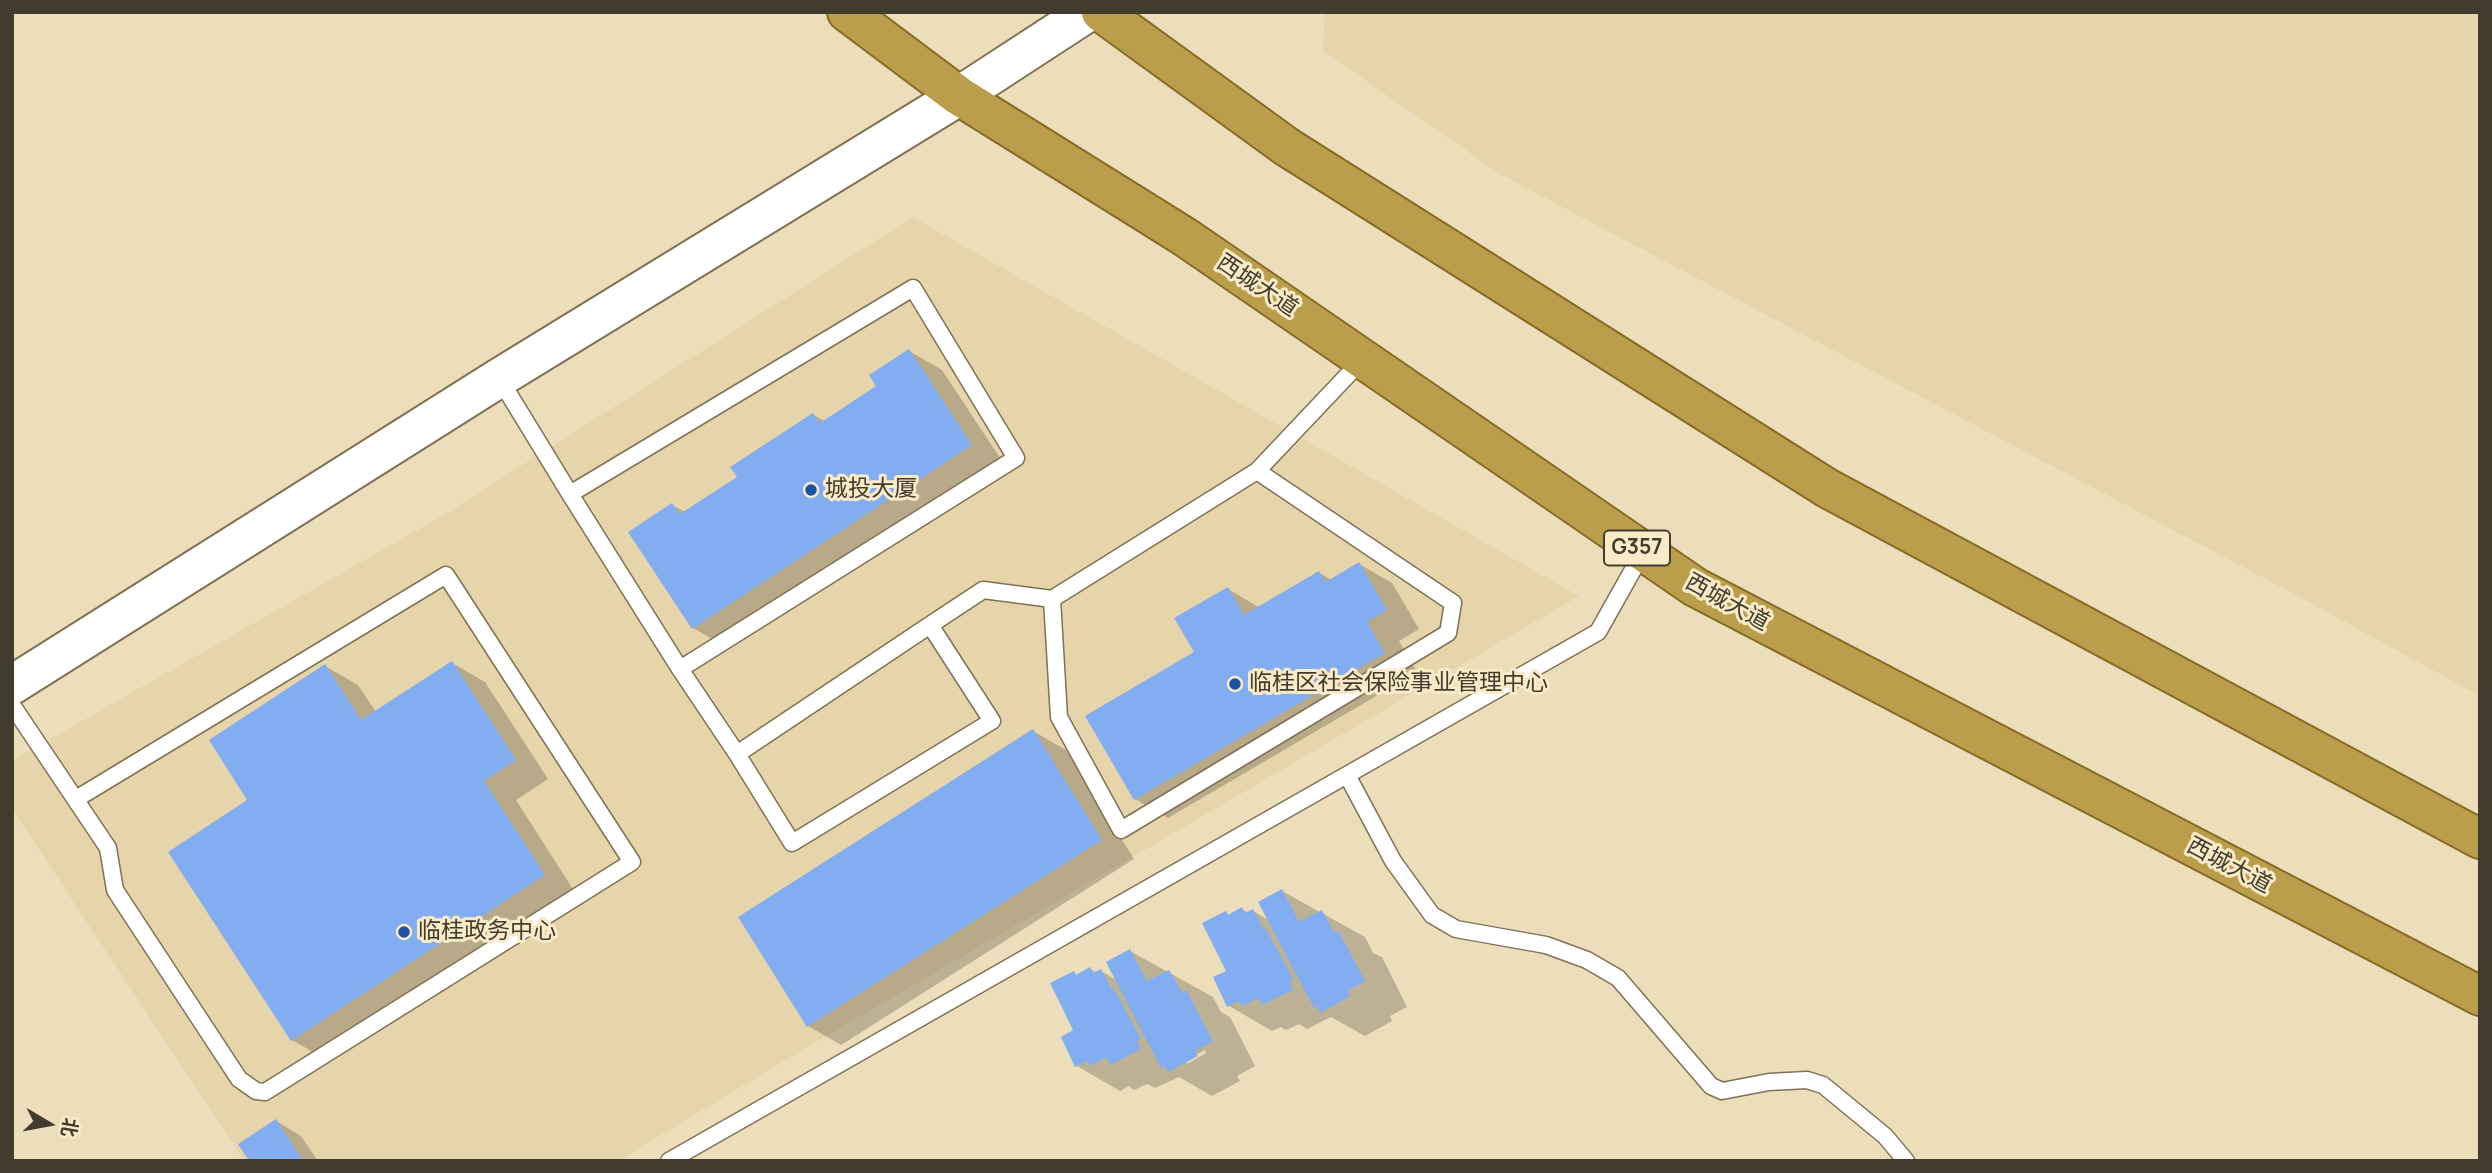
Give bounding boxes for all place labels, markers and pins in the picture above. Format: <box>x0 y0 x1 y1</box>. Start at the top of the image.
place label: 城投大厦 <box>825 476 917 504</box>
marker: 城投大厦 <box>803 482 819 498</box>
place label: 临桂区社会保险事业管理中心 <box>1249 670 1548 698</box>
marker: 临桂区社会保险事业管理中心 <box>1227 676 1243 692</box>
place label: 临桂政务中心 <box>418 918 556 946</box>
marker: 临桂政务中心 <box>396 924 412 940</box>

